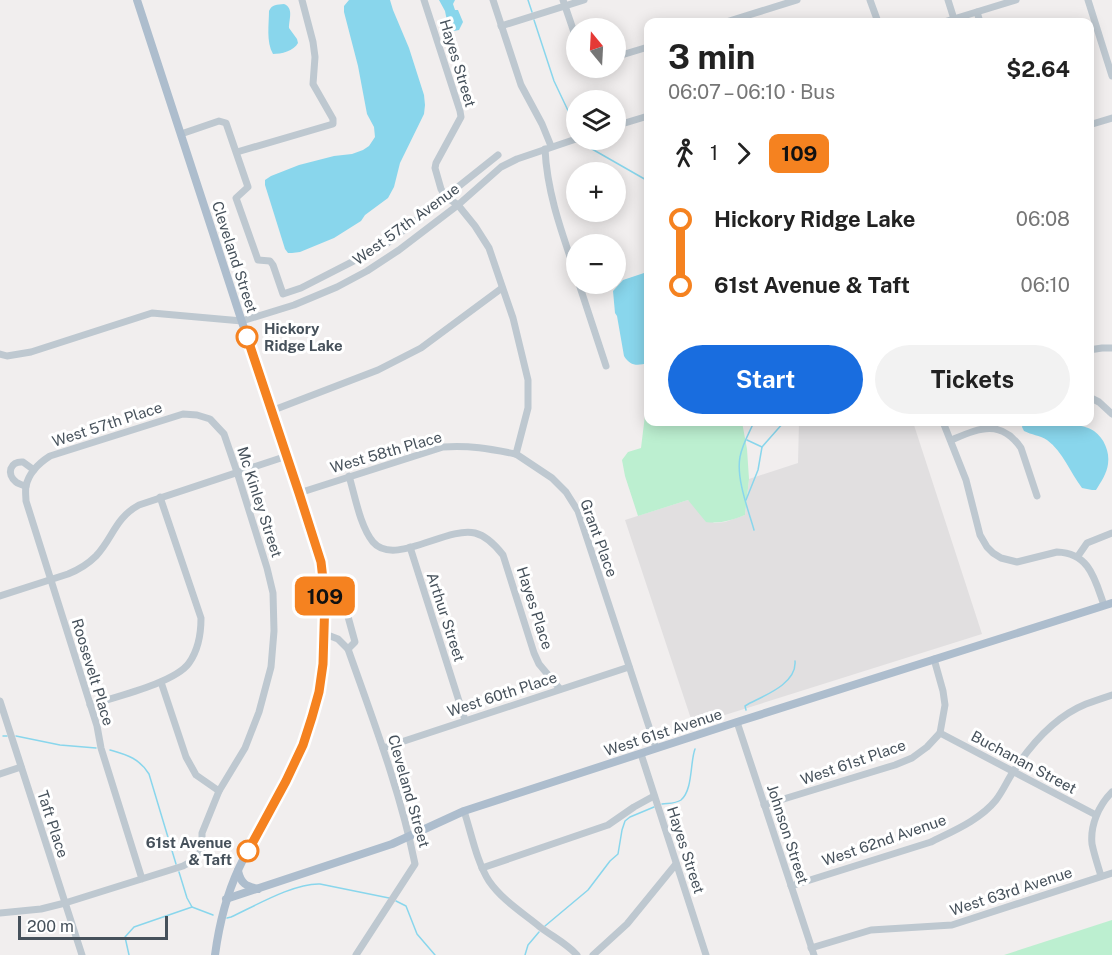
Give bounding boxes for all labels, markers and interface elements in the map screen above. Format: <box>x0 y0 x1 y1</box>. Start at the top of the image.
street label: Hayes Street <box>437 17 479 109</box>
north arrow <box>566 18 626 78</box>
map controls <box>566 18 626 294</box>
text: 3 min <box>668 38 755 76</box>
text: $2.64 <box>1006 56 1070 82</box>
text: 06:07 – 06:10 · Bus <box>668 80 835 104</box>
button: layers <box>566 90 626 150</box>
icon: walk <box>668 137 701 170</box>
icon: forward <box>727 137 760 170</box>
text: 1 <box>710 141 718 165</box>
text: 109 <box>781 141 817 166</box>
button: + <box>566 162 626 222</box>
street label: West 57th Avenue <box>350 180 462 268</box>
street label: Cleveland Street <box>209 199 261 315</box>
text: Hickory Ridge Lake <box>714 206 916 232</box>
text: 06:08 <box>1016 207 1070 231</box>
button: − <box>566 234 626 294</box>
text: 61st Avenue & Taft <box>714 272 910 298</box>
text: 06:10 <box>1021 273 1070 297</box>
place label: Hickory Ridge Lake <box>264 320 343 354</box>
marker: Hickory Ridge Lake <box>236 326 258 348</box>
button: Start <box>668 345 863 414</box>
button: Tickets <box>875 345 1070 414</box>
street label: West 57th Place <box>50 398 164 450</box>
street label: West 58th Place <box>328 428 444 476</box>
street label: Mc Kinley Street <box>234 444 286 560</box>
street label: Grant Place <box>577 497 621 579</box>
street label: Hayes Place <box>514 565 556 651</box>
street label: Arthur Street <box>424 570 468 664</box>
line badge: 109 <box>290 576 360 616</box>
text: 109 <box>307 584 343 609</box>
street label: Roosevelt Place <box>69 616 117 728</box>
street label: West 60th Place <box>445 668 559 720</box>
street label: West 61st Avenue <box>602 705 724 759</box>
street label: Buchanan Street <box>968 727 1080 797</box>
street label: Cleveland Street <box>385 733 433 850</box>
street label: West 61st Place <box>798 736 908 788</box>
street label: Johnson Street <box>764 782 812 886</box>
street label: Taft Place <box>34 788 72 860</box>
street label: Hayes Street <box>664 804 708 896</box>
street label: West 62nd Avenue <box>820 811 948 869</box>
place label: 61st Avenue & Taft <box>146 834 232 868</box>
marker: 61st Avenue & Taft <box>237 840 259 862</box>
street label: West 63rd Avenue <box>948 863 1074 919</box>
scale bar <box>18 913 168 940</box>
text: 200 m <box>27 917 74 936</box>

